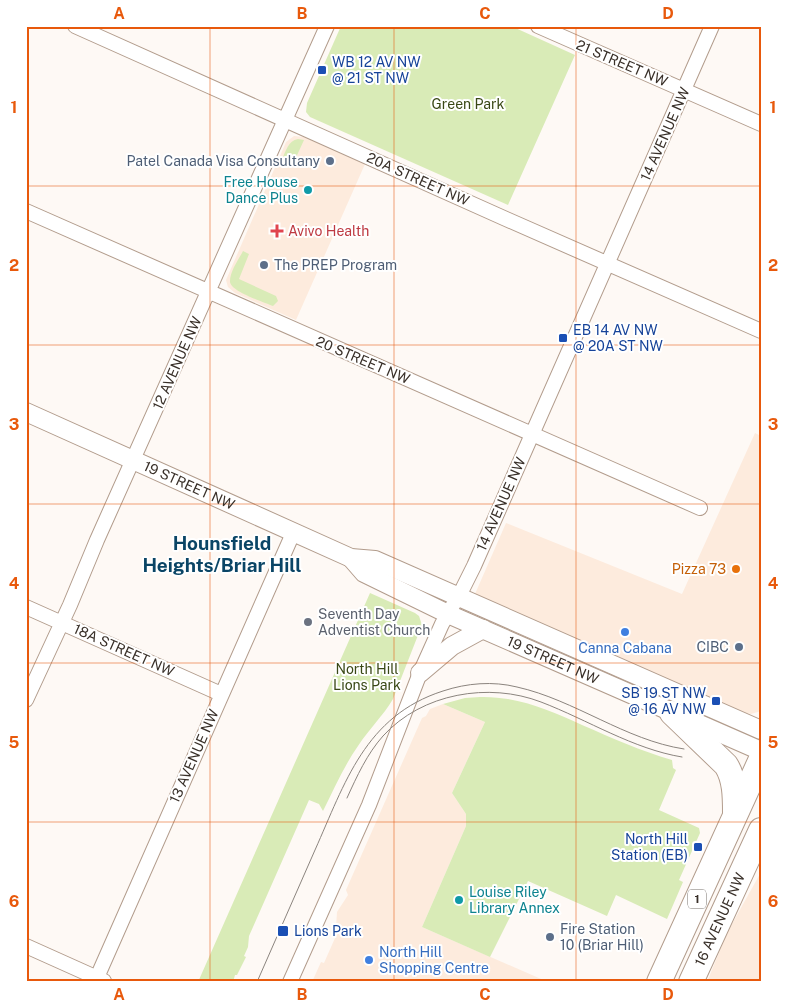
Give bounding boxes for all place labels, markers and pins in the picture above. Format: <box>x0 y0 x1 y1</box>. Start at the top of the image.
place label: WB 12 AV NW @ 21 ST NW <box>332 54 421 86</box>
marker: WB 12 AV NW @ 21 ST NW <box>316 64 328 76</box>
place label: Patel Canada Visa Consultany <box>127 153 321 169</box>
marker: Patel Canada Visa Consultany <box>324 155 336 167</box>
place label: Free House Dance Plus <box>223 174 298 206</box>
marker: Free House Dance Plus <box>302 184 314 196</box>
place label: Avivo Health <box>288 223 369 239</box>
marker: Avivo Health <box>270 224 284 238</box>
place label: The PREP Program <box>274 257 397 273</box>
marker: The PREP Program <box>258 259 270 271</box>
place label: EB 14 AV NW @ 20A ST NW <box>573 322 664 354</box>
marker: EB 14 AV NW @ 20A ST NW <box>557 332 569 344</box>
place label: Pizza 73 <box>672 561 726 577</box>
marker: Pizza 73 <box>730 563 742 575</box>
place label: Seventh Day Adventist Church <box>318 606 430 638</box>
marker: Seventh Day Adventist Church <box>302 616 314 628</box>
marker: Canna Cabana <box>619 626 631 638</box>
place label: CIBC <box>696 639 729 655</box>
place label: Canna Cabana <box>578 640 672 656</box>
marker: CIBC <box>733 641 745 653</box>
place label: SB 19 ST NW @ 16 AV NW <box>621 685 707 717</box>
marker: SB 19 ST NW @ 16 AV NW <box>710 695 722 707</box>
place label: North Hill Station (EB) <box>611 831 688 863</box>
marker: North Hill Station (EB) <box>692 841 704 853</box>
place label: Louise Riley Library Annex <box>469 884 560 916</box>
marker: Louise Riley Library Annex <box>453 894 465 906</box>
place label: Fire Station 10 (Briar Hill) <box>560 921 644 953</box>
place label: Lions Park <box>294 923 362 939</box>
marker: Lions Park <box>276 924 290 938</box>
marker: Fire Station 10 (Briar Hill) <box>544 931 556 943</box>
place label: North Hill Shopping Centre <box>379 944 489 976</box>
marker: North Hill Shopping Centre <box>363 954 375 966</box>

